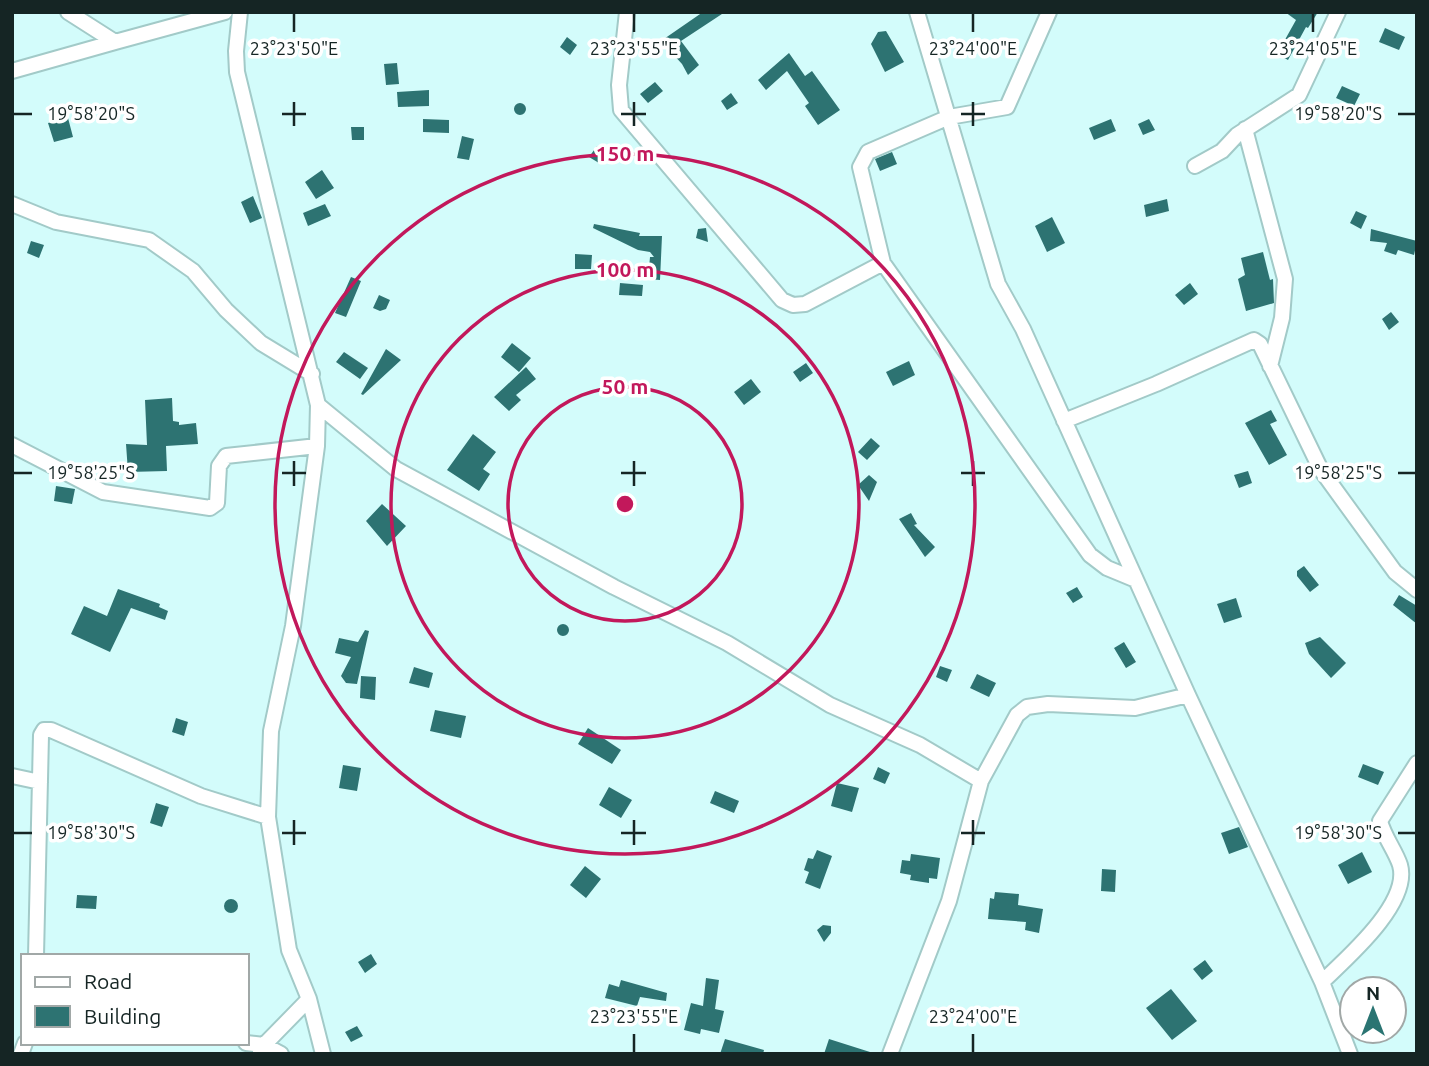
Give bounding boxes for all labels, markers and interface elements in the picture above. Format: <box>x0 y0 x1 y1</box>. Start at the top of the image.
text: 23°23'50"E <box>250 38 338 58</box>
text: 23°23'55"E <box>590 38 678 58</box>
text: 23°24'00"E <box>929 38 1017 58</box>
text: 23°24'05"E <box>1269 38 1357 58</box>
text: 19°58'20"S <box>47 103 135 123</box>
text: 19°58'20"S <box>1294 103 1382 123</box>
text: 150 m <box>596 141 654 165</box>
text: 100 m <box>596 257 654 281</box>
text: 50 m <box>602 374 648 398</box>
text: 19°58'25"S <box>47 462 135 482</box>
text: 19°58'25"S <box>1294 462 1382 482</box>
centre of rings <box>613 492 637 516</box>
text: 19°58'30"S <box>47 822 135 842</box>
text: 19°58'30"S <box>1294 822 1382 842</box>
legend <box>21 954 248 1045</box>
text: Road <box>84 969 132 993</box>
north arrow <box>1338 975 1408 1045</box>
text: N <box>1366 982 1380 1004</box>
text: Building <box>84 1004 161 1028</box>
text: 23°23'55"E <box>590 1006 678 1026</box>
text: 23°24'00"E <box>929 1006 1017 1026</box>

